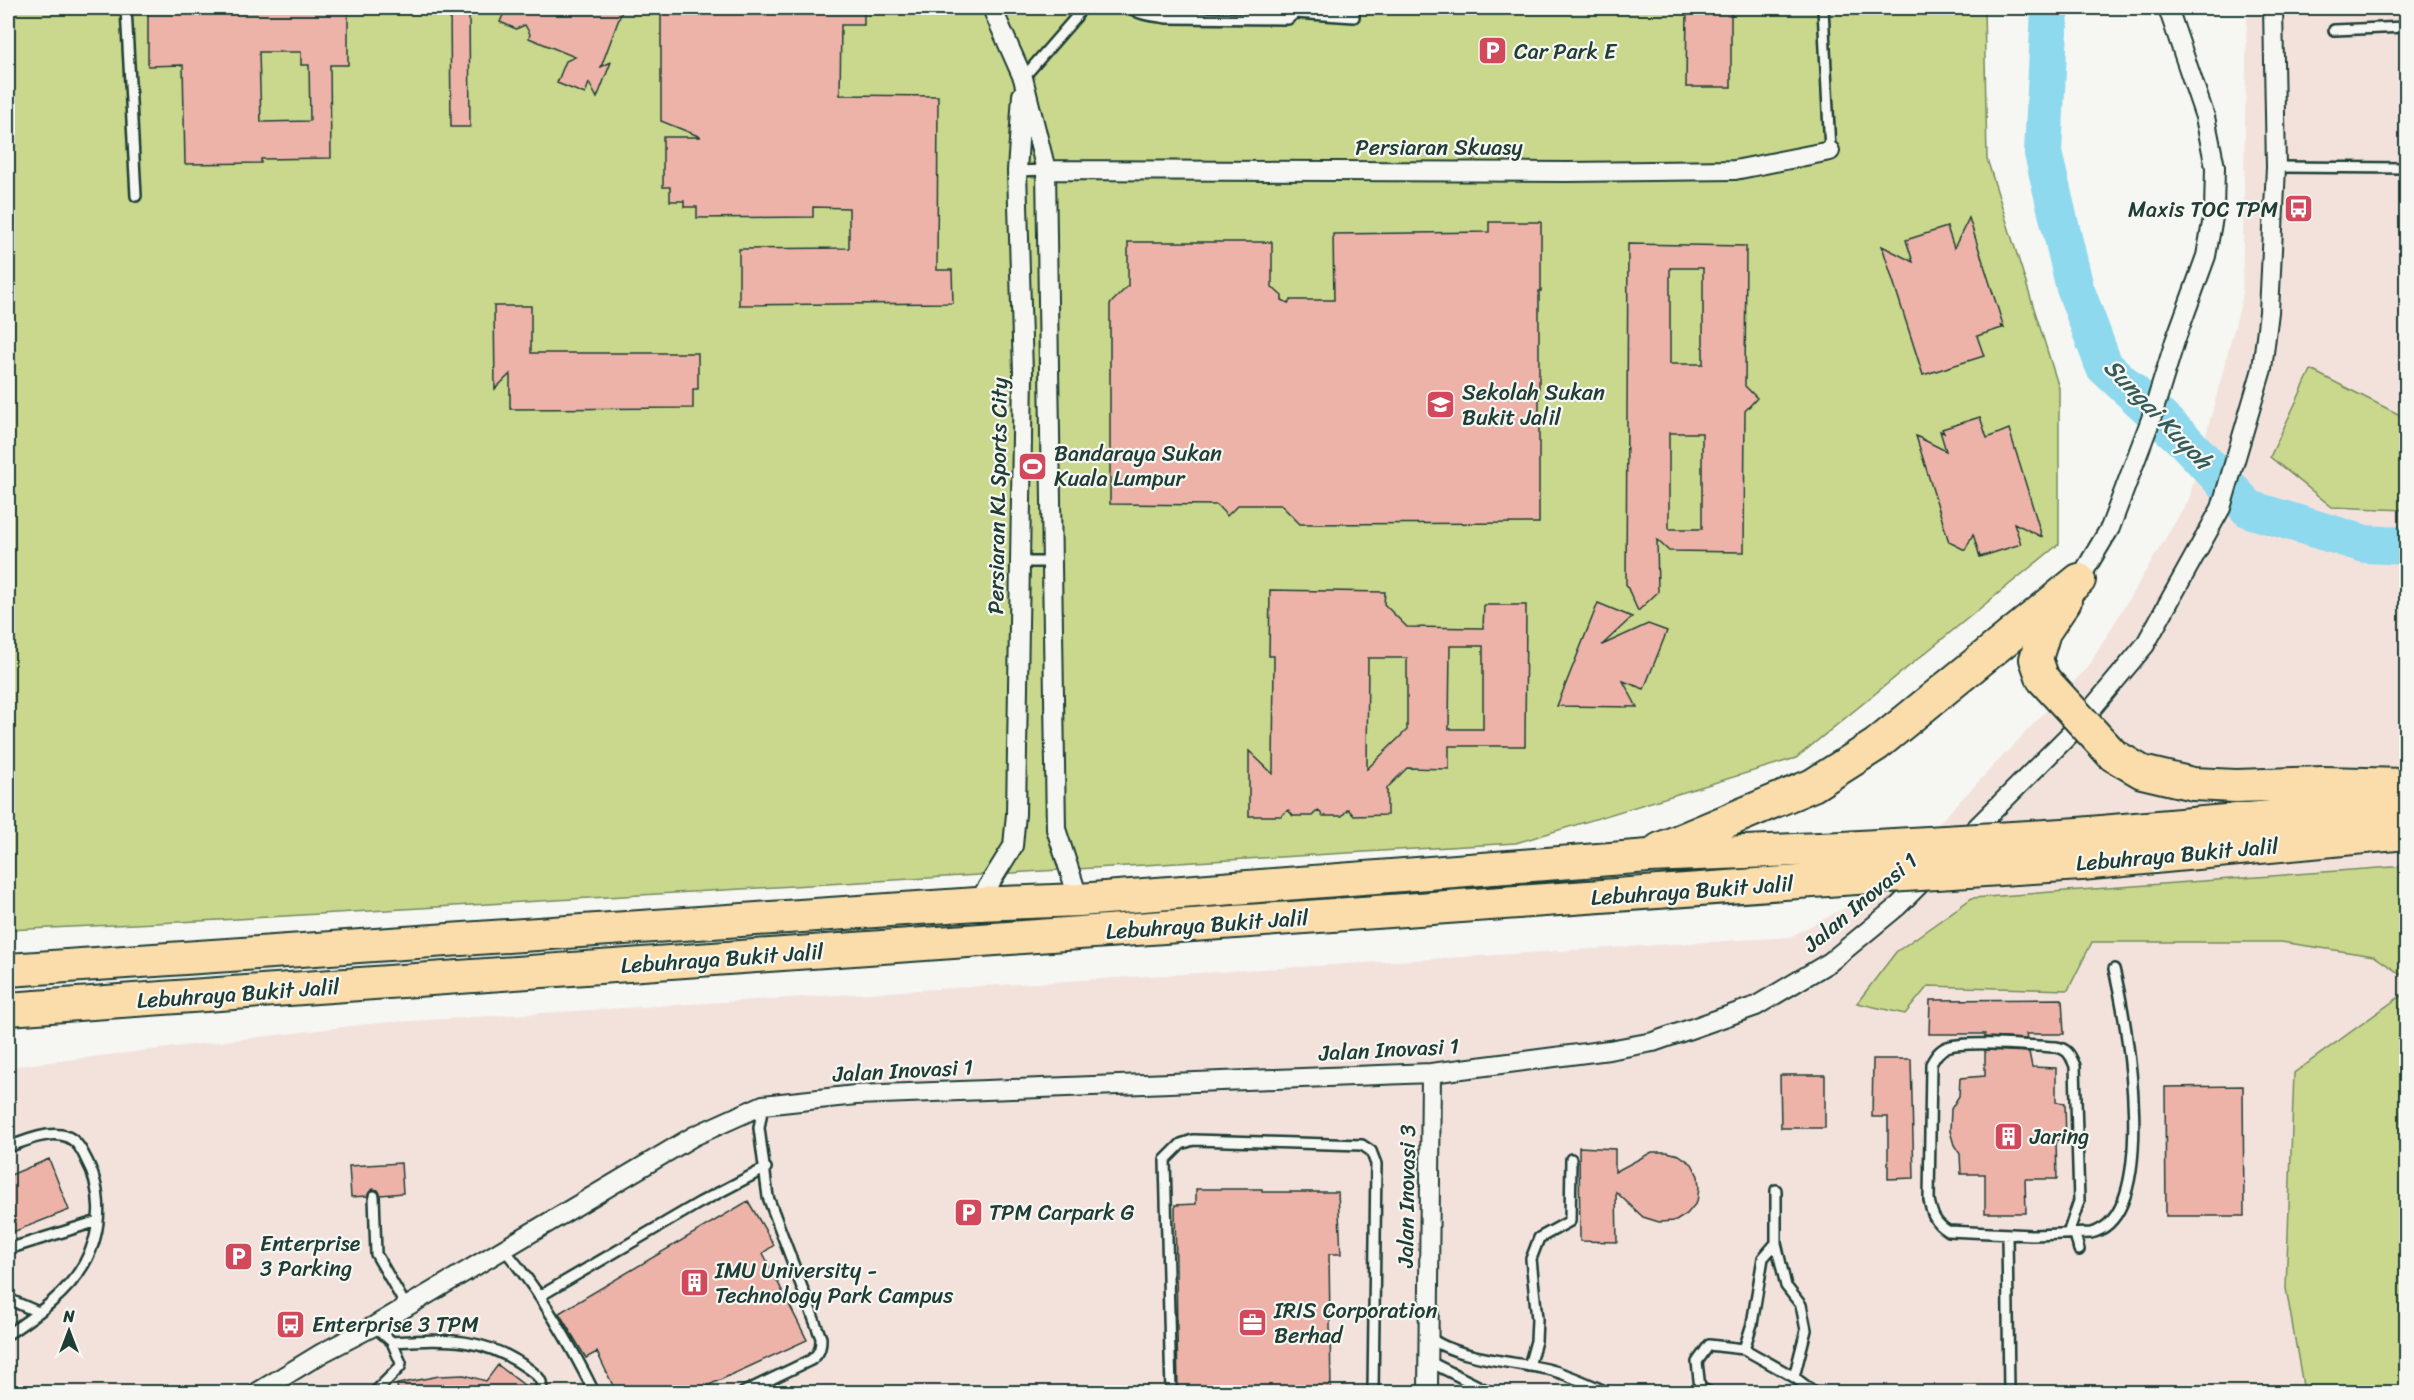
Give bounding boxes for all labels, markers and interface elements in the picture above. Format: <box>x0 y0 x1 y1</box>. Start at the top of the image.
place label: Car Park E <box>1514 32 1618 71</box>
parking icon: Car Park E <box>1477 35 1509 67</box>
street label: Persiaran Skuasy <box>1355 128 1523 167</box>
place label: Maxis TOC TPM <box>2128 190 2278 229</box>
bus stop icon: Maxis TOC TPM <box>2283 193 2315 225</box>
water label: Sungai Kuyoh <box>2093 348 2224 482</box>
place label: Sekolah Sukan Bukit Jalil <box>1462 373 1605 437</box>
street label: Persiaran KL Sports City <box>976 377 1019 615</box>
school or university icon: Sekolah Sukan Bukit Jalil <box>1425 389 1457 421</box>
place label: Bandaraya Sukan Kuala Lumpur <box>1054 434 1222 498</box>
sports icon: Bandaraya Sukan Kuala Lumpur <box>1017 450 1049 482</box>
street label: Lebuhraya Bukit Jalil <box>2074 826 2281 883</box>
street label: Jalan Inovasi 1 <box>1793 842 1927 963</box>
street label: Lebuhraya Bukit Jalil <box>1589 864 1795 917</box>
street label: Lebuhraya Bukit Jalil <box>1104 898 1310 951</box>
street label: Lebuhraya Bukit Jalil <box>619 932 825 985</box>
street label: Lebuhraya Bukit Jalil <box>135 967 341 1020</box>
street label: Jalan Inovasi 1 <box>1317 1026 1460 1073</box>
street label: Jalan Inovasi 1 <box>831 1047 974 1094</box>
place label: Jaring <box>2029 1117 2089 1156</box>
building icon: Jaring <box>1993 1120 2025 1152</box>
street label: Jalan Inovasi 3 <box>1386 1124 1427 1269</box>
place label: TPM Carpark G <box>989 1193 1135 1232</box>
parking icon: TPM Carpark G <box>952 1196 984 1228</box>
place label: Enterprise 3 Parking <box>260 1224 361 1288</box>
parking icon: Enterprise 3 Parking <box>223 1240 255 1272</box>
place label: IMU University - Technology Park Campus <box>714 1251 954 1315</box>
building icon: IMU University - Technology Park Campus <box>678 1267 710 1299</box>
place label: IRIS Corporation Berhad <box>1273 1291 1437 1355</box>
north arrow <box>39 1301 99 1361</box>
text: N <box>62 1302 75 1331</box>
place label: Enterprise 3 TPM <box>312 1305 479 1344</box>
office icon: IRIS Corporation Berhad <box>1237 1307 1269 1339</box>
bus stop icon: Enterprise 3 TPM <box>275 1308 307 1340</box>

